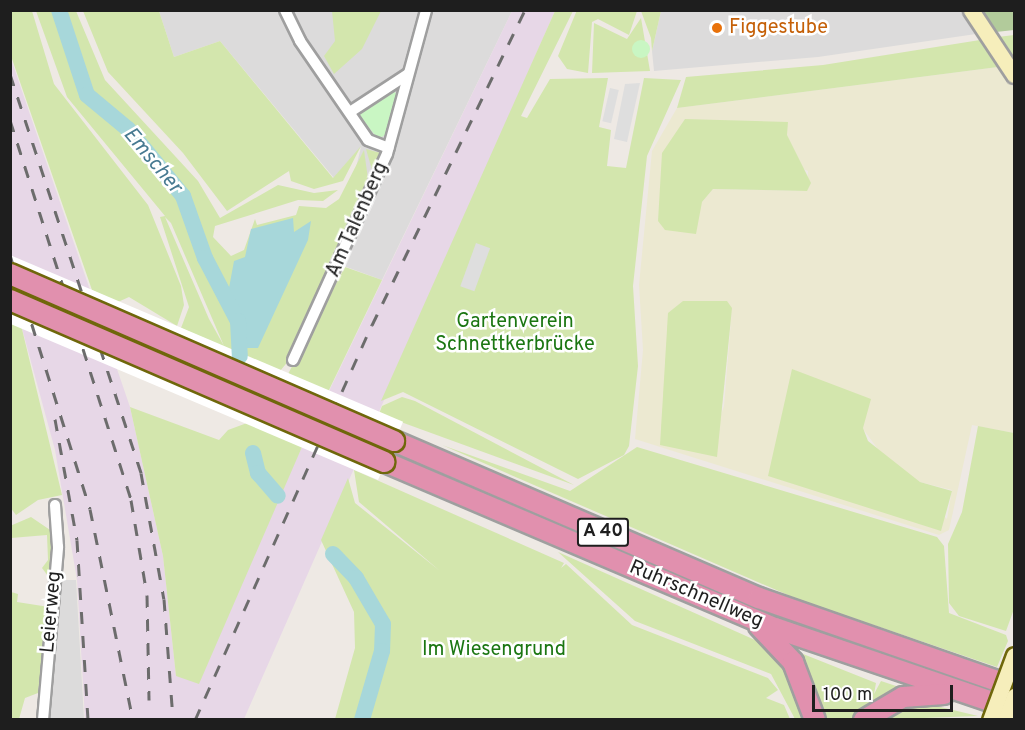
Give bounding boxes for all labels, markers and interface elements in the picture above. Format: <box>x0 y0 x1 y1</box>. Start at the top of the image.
place label: Figgestube <box>729 16 828 40</box>
marker: Figgestube <box>710 21 724 35</box>
water label: Emscher <box>117 123 187 199</box>
street label: Am Talenberg <box>322 158 394 282</box>
park label: Gartenverein Schnettkerbrücke <box>435 310 595 357</box>
road number: A 40 <box>576 517 630 547</box>
street label: Ruhrschnellweg <box>625 556 767 634</box>
street label: Leierweg <box>36 570 68 654</box>
park label: Im Wiesengrund <box>422 638 566 662</box>
scale bar <box>815 673 956 711</box>
text: 100 m <box>823 684 872 707</box>

